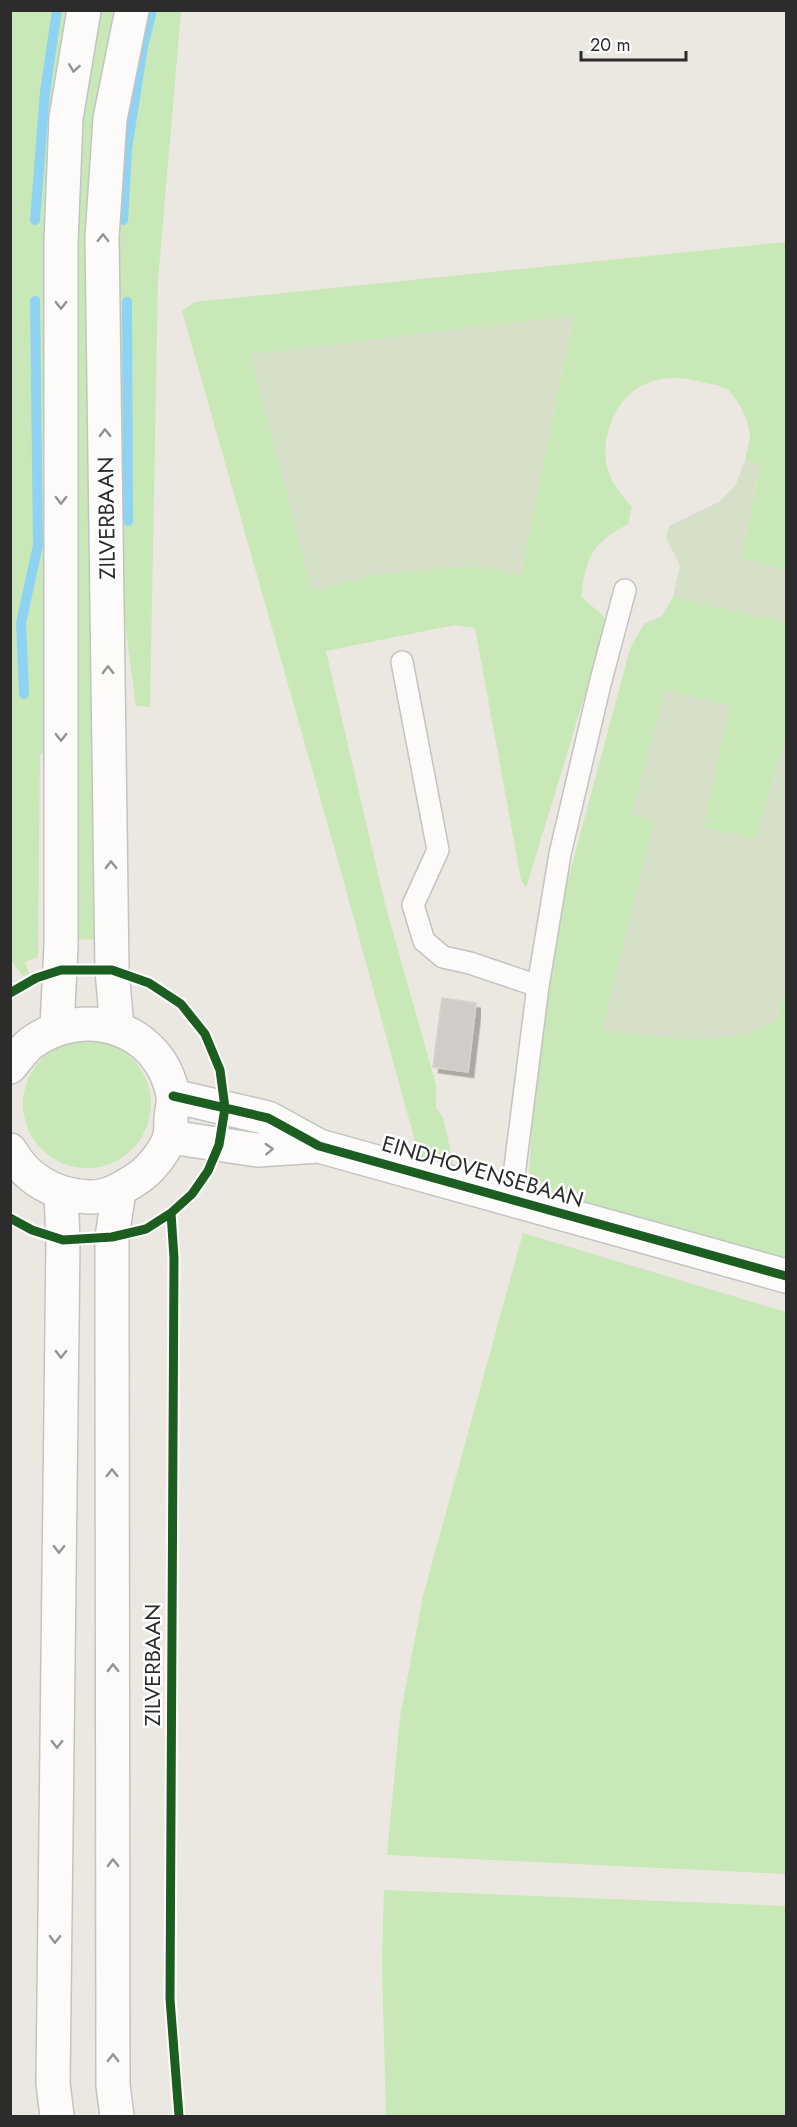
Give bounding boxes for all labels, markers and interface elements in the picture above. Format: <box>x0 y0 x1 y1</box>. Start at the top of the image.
scale bar <box>581 24 686 62</box>
text: 20 m <box>590 32 630 58</box>
one-way arrow <box>69 64 81 73</box>
one-way arrow <box>96 234 109 243</box>
one-way arrow <box>55 300 67 309</box>
one-way arrow <box>99 429 111 438</box>
street label: ZILVERBAAN <box>89 456 123 580</box>
one-way arrow <box>55 495 67 504</box>
one-way arrow <box>102 666 114 675</box>
one-way arrow <box>55 732 67 741</box>
one-way arrow <box>105 861 117 870</box>
street label: EINDHOVENSEBAAN <box>378 1127 588 1215</box>
one-way arrow <box>264 1143 273 1156</box>
one-way arrow <box>55 1350 68 1359</box>
one-way arrow <box>106 1469 118 1478</box>
one-way arrow <box>53 1545 65 1554</box>
street label: ZILVERBAAN <box>136 1604 168 1726</box>
one-way arrow <box>107 1664 119 1673</box>
one-way arrow <box>51 1740 63 1749</box>
one-way arrow <box>107 1859 119 1868</box>
one-way arrow <box>49 1935 61 1944</box>
one-way arrow <box>107 2054 119 2063</box>

